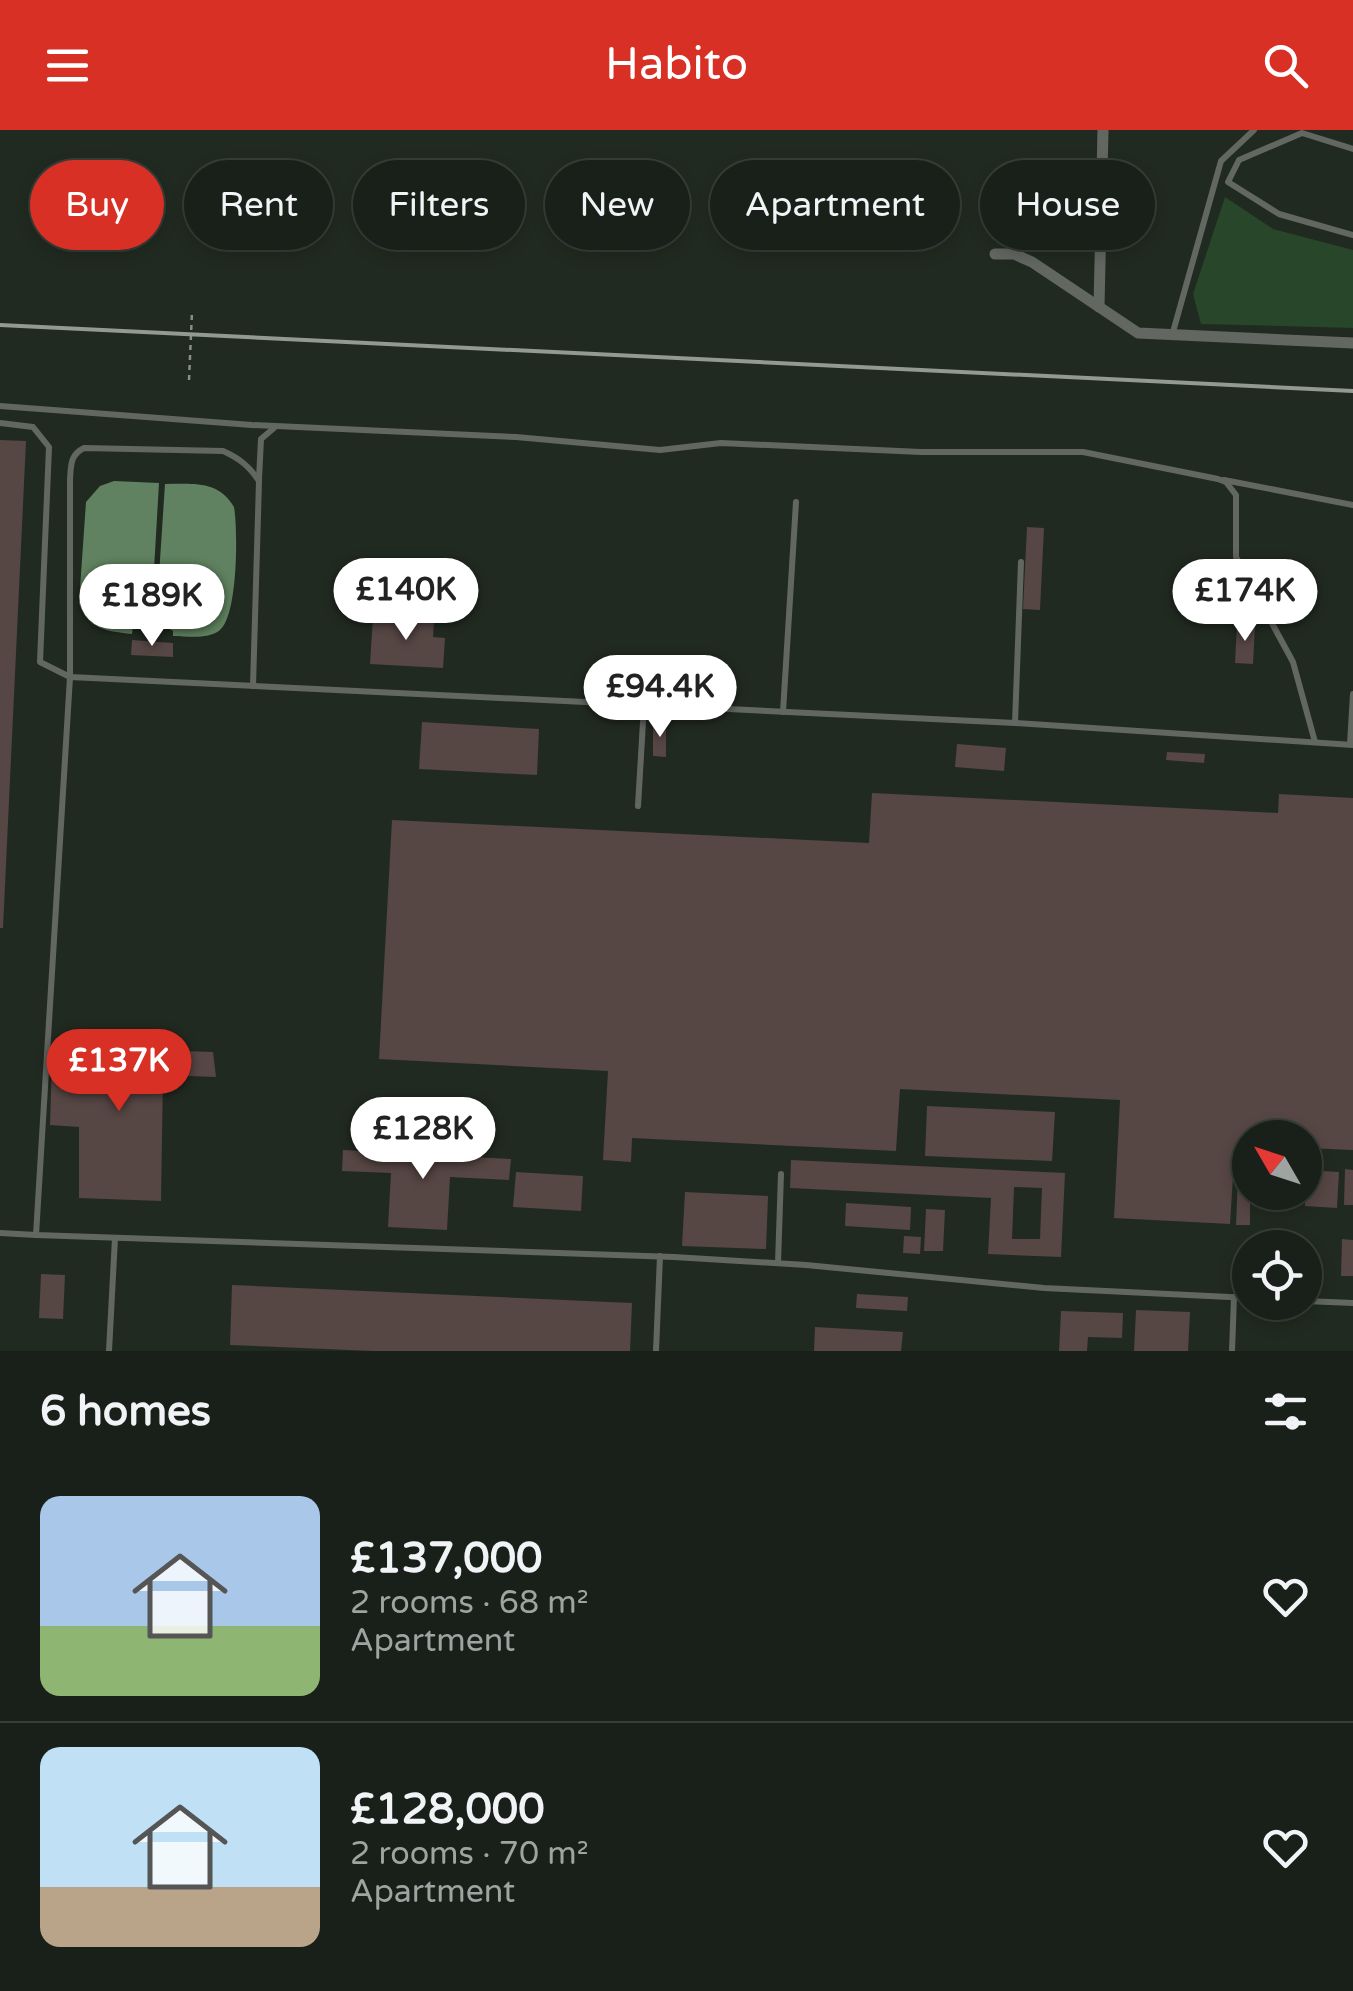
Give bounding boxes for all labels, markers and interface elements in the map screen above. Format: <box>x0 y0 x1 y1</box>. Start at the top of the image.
icon: menu <box>40 38 95 93</box>
text: Habito <box>605 38 748 92</box>
icon: search <box>1258 38 1313 93</box>
chip: Buy <box>30 160 164 250</box>
chip: Rent <box>184 160 333 250</box>
chip: Filters <box>353 160 525 250</box>
chip: New <box>545 160 690 250</box>
chip: Apartment <box>710 160 960 250</box>
chip: House <box>980 160 1155 250</box>
pin: £140K <box>336 558 476 643</box>
pin: £174K <box>1175 559 1315 644</box>
pin: £189K <box>82 564 222 649</box>
text: £140K <box>355 571 457 609</box>
text: £174K <box>1194 572 1296 610</box>
text: £189K <box>101 577 203 615</box>
pin: £94.4K <box>579 655 741 740</box>
text: £94.4K <box>606 668 714 706</box>
pin: £137K <box>49 1029 189 1114</box>
text: £137K <box>68 1042 170 1080</box>
pin: £128K <box>353 1097 493 1182</box>
text: £128K <box>372 1110 474 1148</box>
north arrow <box>1232 1120 1322 1210</box>
map controls <box>1232 1120 1322 1320</box>
button: locate <box>1232 1230 1322 1320</box>
icon: filters <box>1258 1384 1313 1439</box>
text: 6 homes <box>40 1386 211 1437</box>
text: £137,000 <box>350 1533 542 1584</box>
icon: home <box>120 1536 240 1656</box>
icon: heart <box>1258 1569 1313 1624</box>
text: 2 rooms · 68 m² <box>350 1584 589 1622</box>
text: Apartment <box>350 1622 515 1660</box>
text: £128,000 <box>350 1784 545 1835</box>
icon: home <box>120 1787 240 1907</box>
icon: heart <box>1258 1820 1313 1875</box>
text: 2 rooms · 70 m² <box>350 1835 589 1873</box>
text: Apartment <box>350 1873 515 1911</box>

